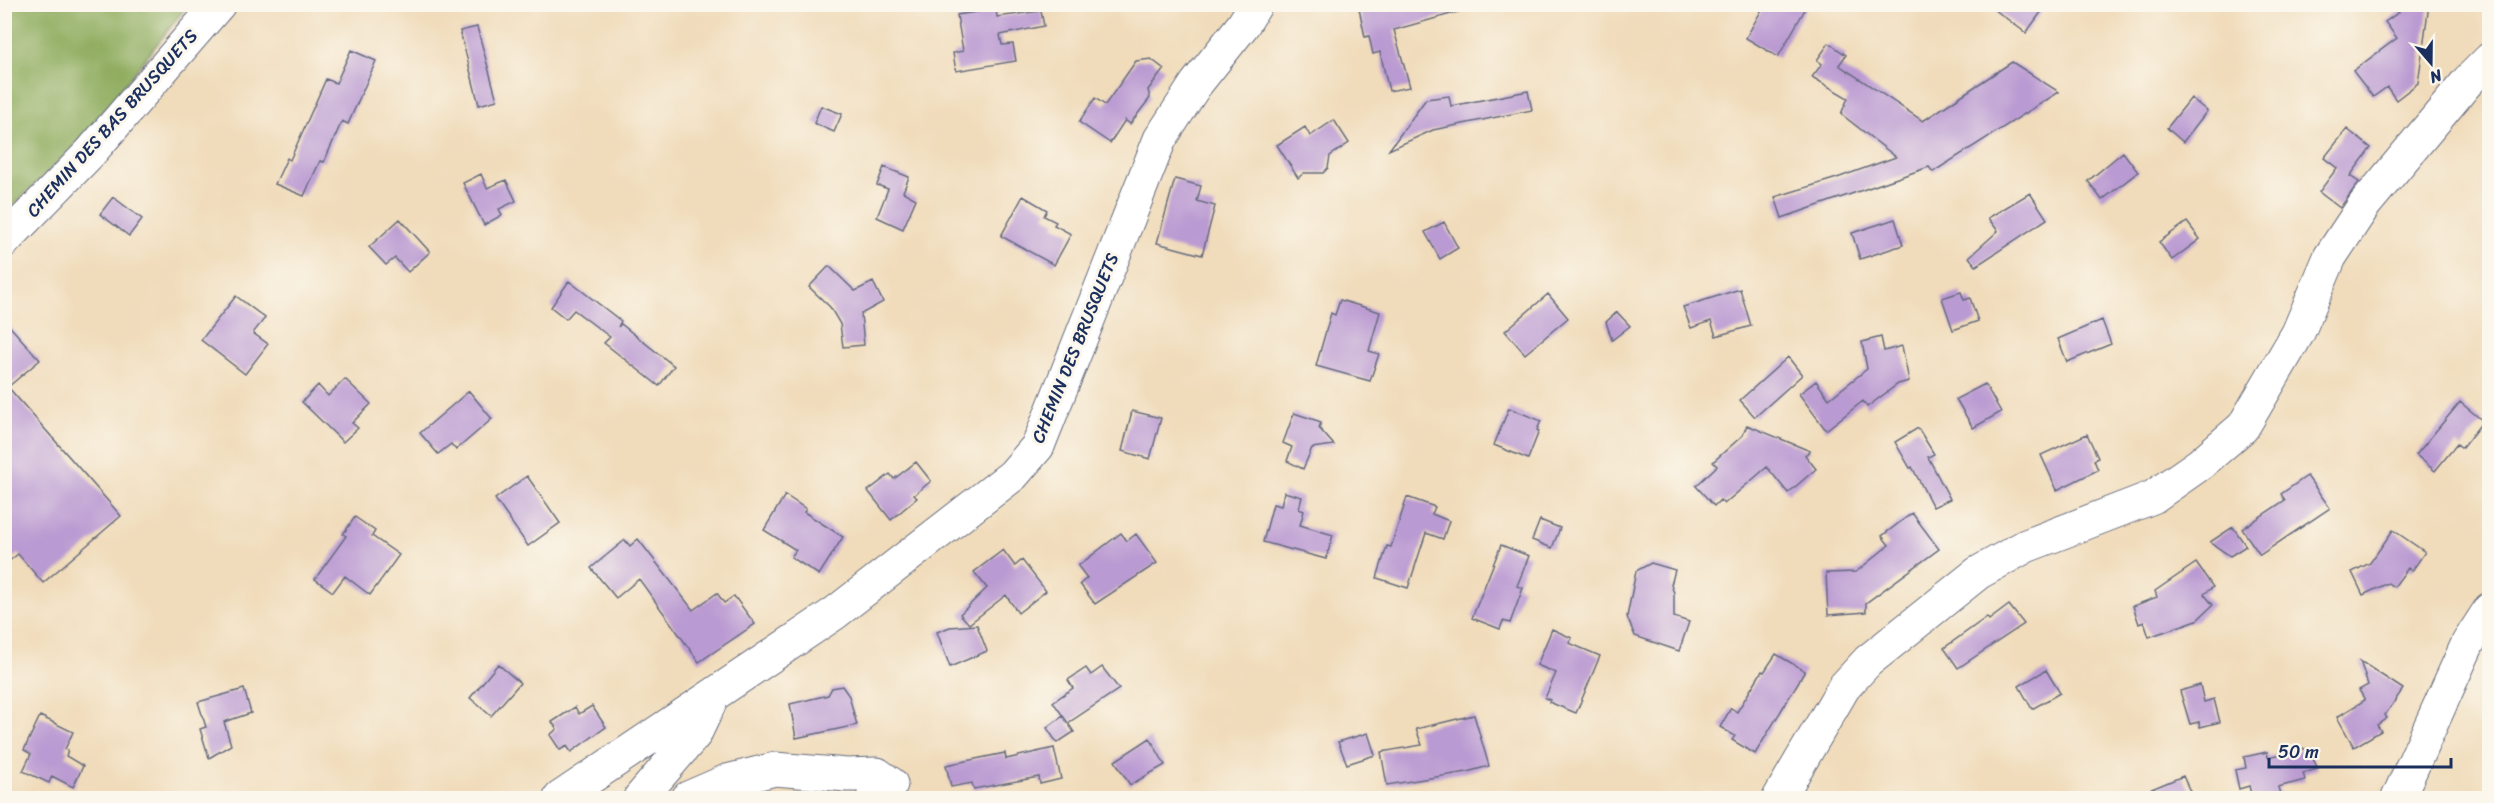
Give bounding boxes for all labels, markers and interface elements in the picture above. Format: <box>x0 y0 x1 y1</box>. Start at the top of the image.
street label: CHEMIN DES BAS BRUSQUETS <box>18 21 206 225</box>
north arrow <box>2401 33 2461 93</box>
text: N <box>2425 61 2447 92</box>
street label: CHEMIN DES BRUSQUETS <box>1022 248 1128 448</box>
scale bar <box>2269 731 2450 769</box>
text: 50 m <box>2278 736 2319 768</box>

